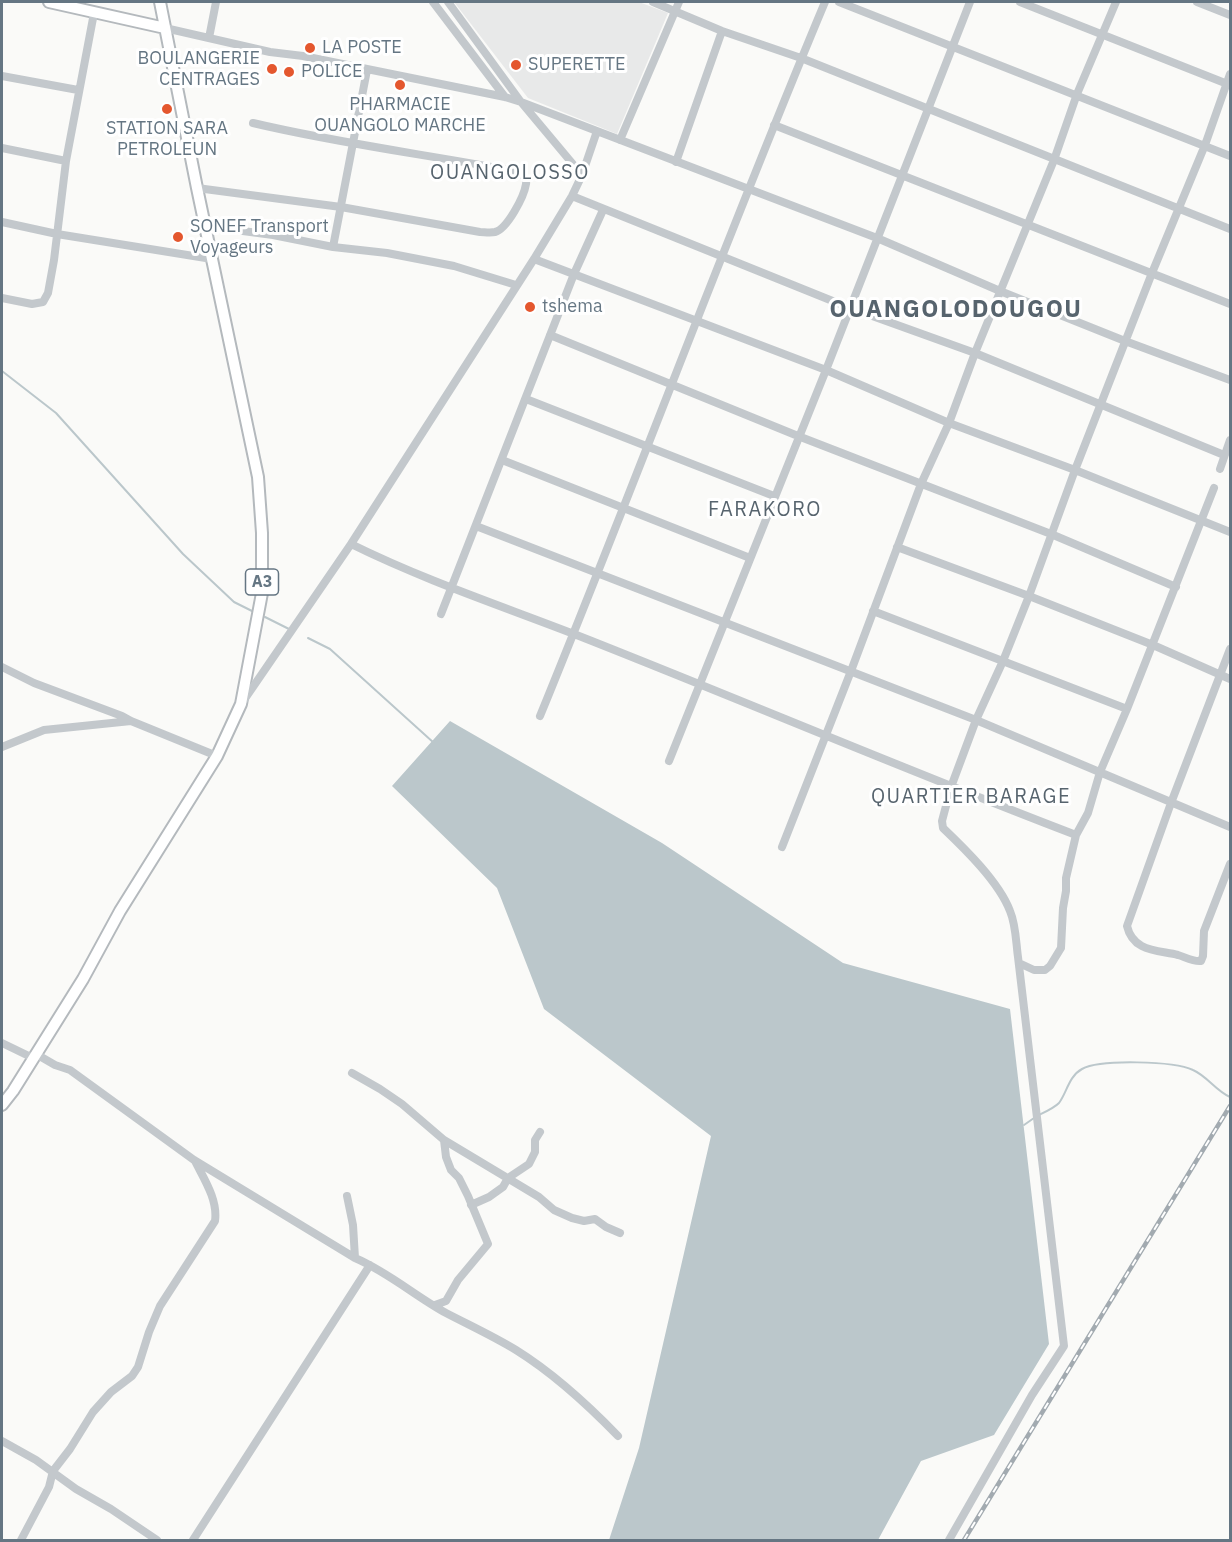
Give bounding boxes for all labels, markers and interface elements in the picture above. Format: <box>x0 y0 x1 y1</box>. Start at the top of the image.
place label: LA POSTE <box>322 37 402 59</box>
marker: LA POSTE <box>303 41 317 55</box>
place label: BOULANGERIE CENTRAGES <box>137 48 260 90</box>
place label: SUPERETTE <box>528 54 626 76</box>
marker: SUPERETTE <box>509 58 523 72</box>
place label: POLICE <box>301 61 363 83</box>
marker: BOULANGERIE CENTRAGES <box>265 62 279 76</box>
marker: POLICE <box>282 65 296 79</box>
marker: PHARMACIE OUANGOLO MARCHE <box>393 78 407 92</box>
place label: PHARMACIE OUANGOLO MARCHE <box>314 94 486 136</box>
marker: STATION SARA PETROLEUN <box>160 102 174 116</box>
place label: STATION SARA PETROLEUN <box>106 118 228 160</box>
district label: OUANGOLOSSO <box>430 161 590 185</box>
place label: SONEF Transport Voyageurs <box>190 216 329 258</box>
marker: SONEF Transport Voyageurs <box>171 230 185 244</box>
place label: tshema <box>542 296 603 318</box>
district label: OUANGOLODOUGOU <box>830 296 1082 324</box>
marker: tshema <box>523 300 537 314</box>
district label: FARAKORO <box>708 498 822 522</box>
road number: A3 <box>246 569 278 595</box>
district label: QUARTIER BARAGE <box>871 785 1071 809</box>

